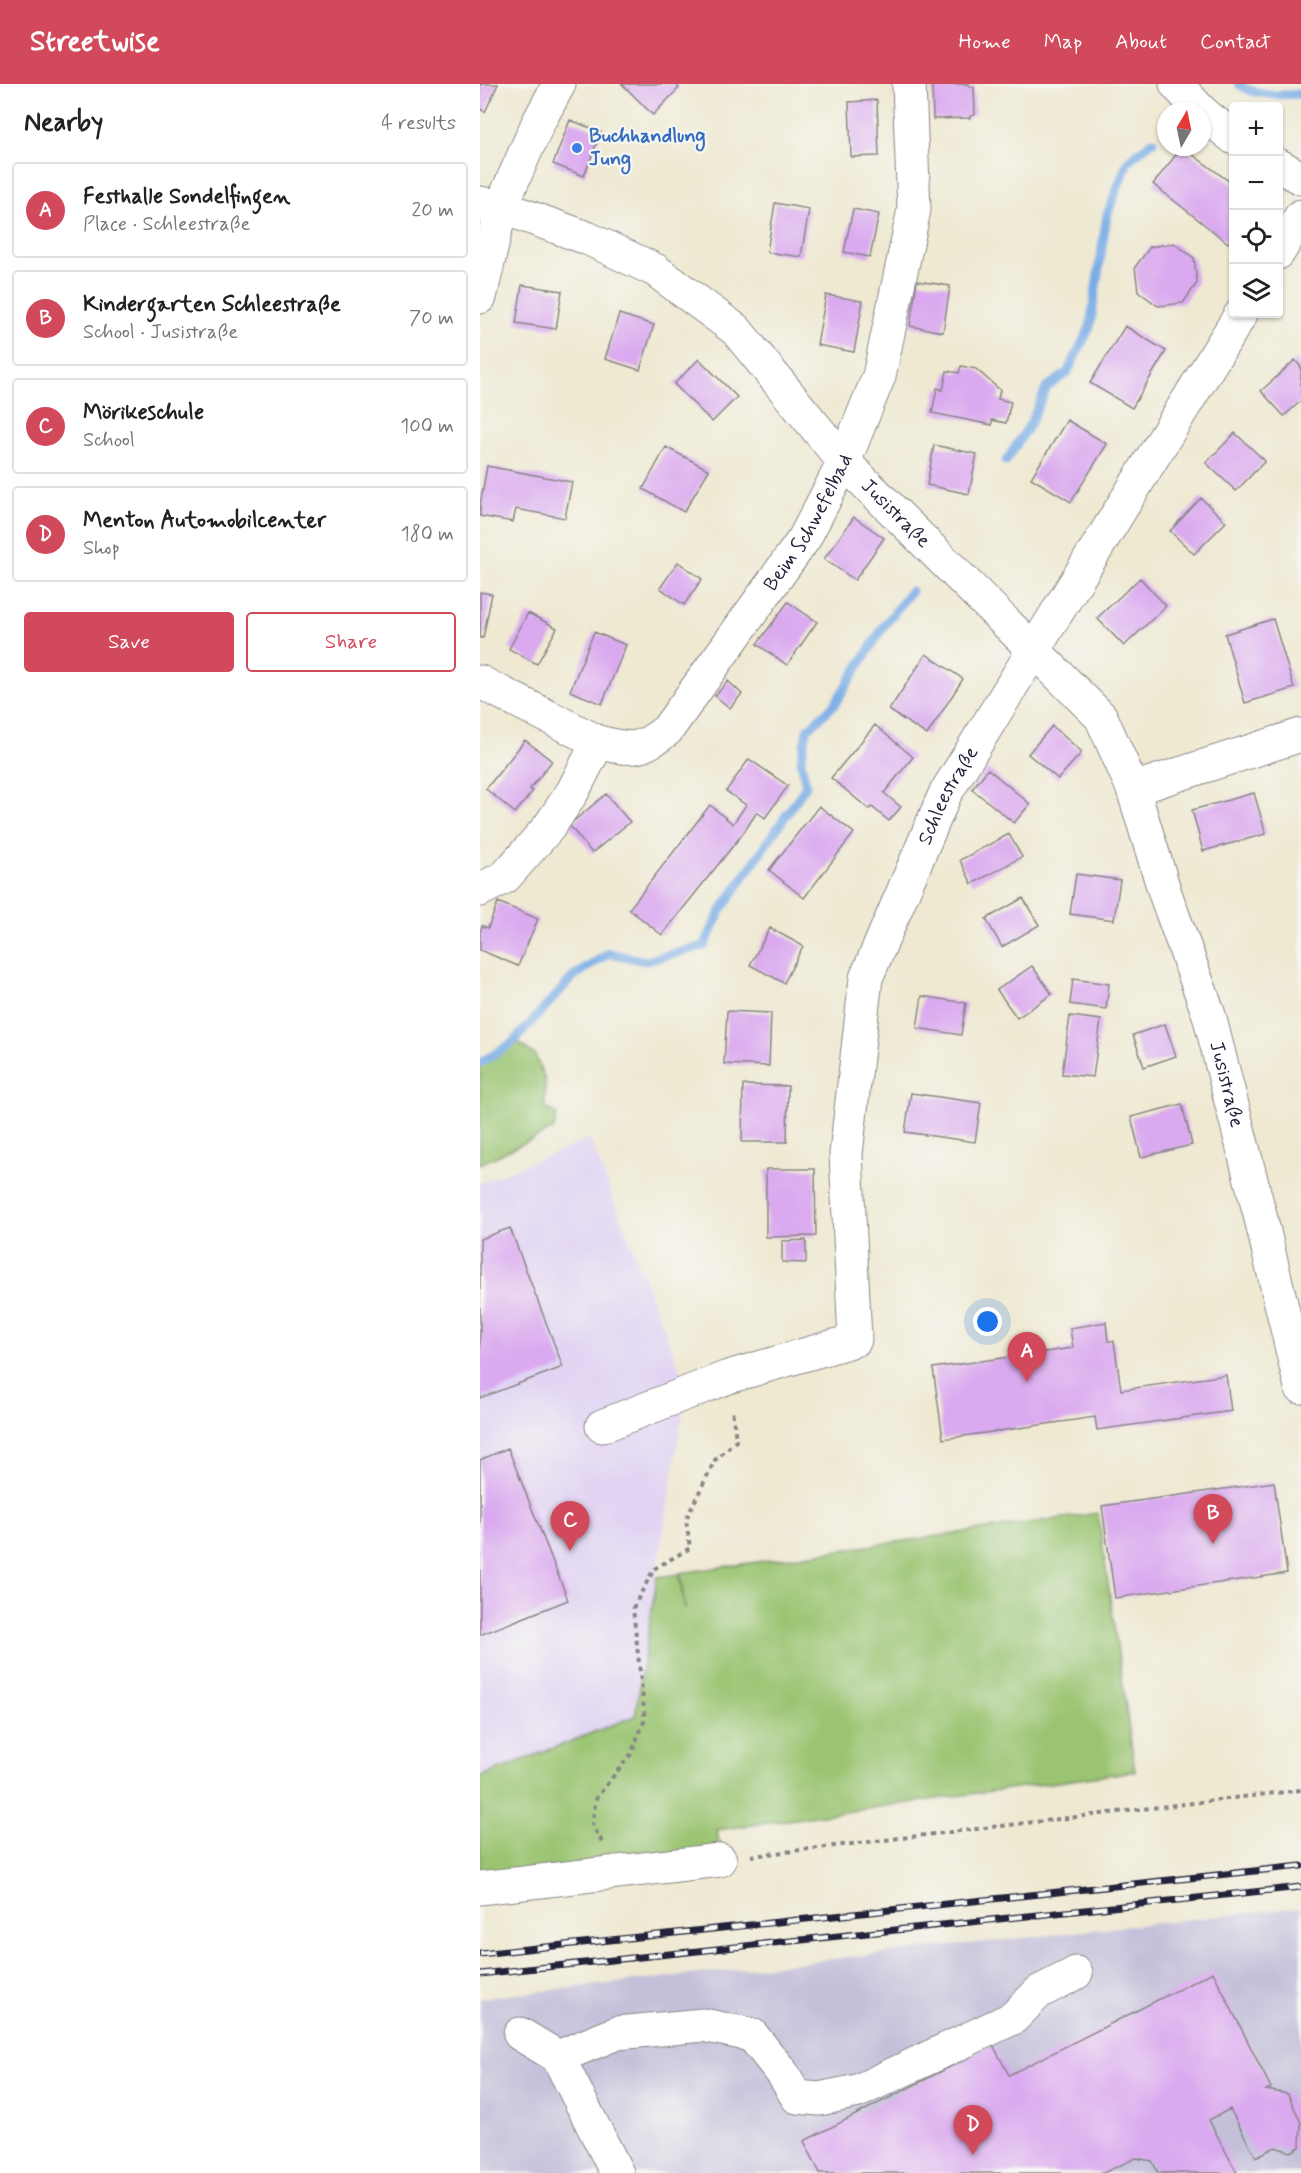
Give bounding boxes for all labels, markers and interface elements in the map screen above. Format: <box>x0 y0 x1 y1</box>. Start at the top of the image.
text: Streetwise <box>30 24 160 61</box>
text: Home <box>959 28 1011 56</box>
text: Map <box>1044 28 1082 56</box>
text: About <box>1115 28 1167 56</box>
text: Contact <box>1200 28 1271 56</box>
north arrow <box>1157 102 1211 156</box>
map controls <box>1229 102 1283 318</box>
button: + <box>1229 102 1283 156</box>
text: Nearby <box>24 106 103 140</box>
text: 4 results <box>381 110 456 137</box>
place label: Buchhandlung Jung <box>589 123 706 175</box>
marker: Buchhandlung Jung <box>570 141 584 155</box>
button: − <box>1229 156 1283 210</box>
text: Festhalle Sondelfingen <box>83 183 290 211</box>
text: A <box>39 197 52 224</box>
text: 20 m <box>411 197 454 224</box>
button: locate <box>1229 210 1283 264</box>
text: Place · Schleestraße <box>83 211 250 238</box>
button: layers <box>1229 264 1283 318</box>
text: Kindergarten Schleestraße <box>83 291 341 319</box>
text: B <box>39 305 52 332</box>
text: 70 m <box>409 305 454 332</box>
text: School · Jusistraße <box>83 319 238 346</box>
text: Mörikeschule <box>83 399 204 427</box>
text: C <box>38 413 53 440</box>
text: 100 m <box>400 413 454 440</box>
text: School <box>83 427 135 454</box>
street label: Beim Schwefelbad <box>757 450 859 597</box>
street label: Jusistraße <box>855 473 936 554</box>
text: Menton Automobilcenter <box>83 507 326 535</box>
text: D <box>39 521 52 548</box>
text: 180 m <box>401 521 454 548</box>
text: Shop <box>83 535 120 562</box>
button: Save <box>24 612 234 672</box>
button: Share <box>246 612 456 672</box>
street label: Schleestraße <box>911 741 985 849</box>
street label: Jusistraße <box>1203 1038 1251 1130</box>
your location <box>973 1307 1002 1336</box>
pin: A <box>1008 1332 1046 1382</box>
pin: B <box>1194 1494 1232 1544</box>
pin: C <box>550 1502 590 1551</box>
pin: D <box>954 2106 992 2155</box>

